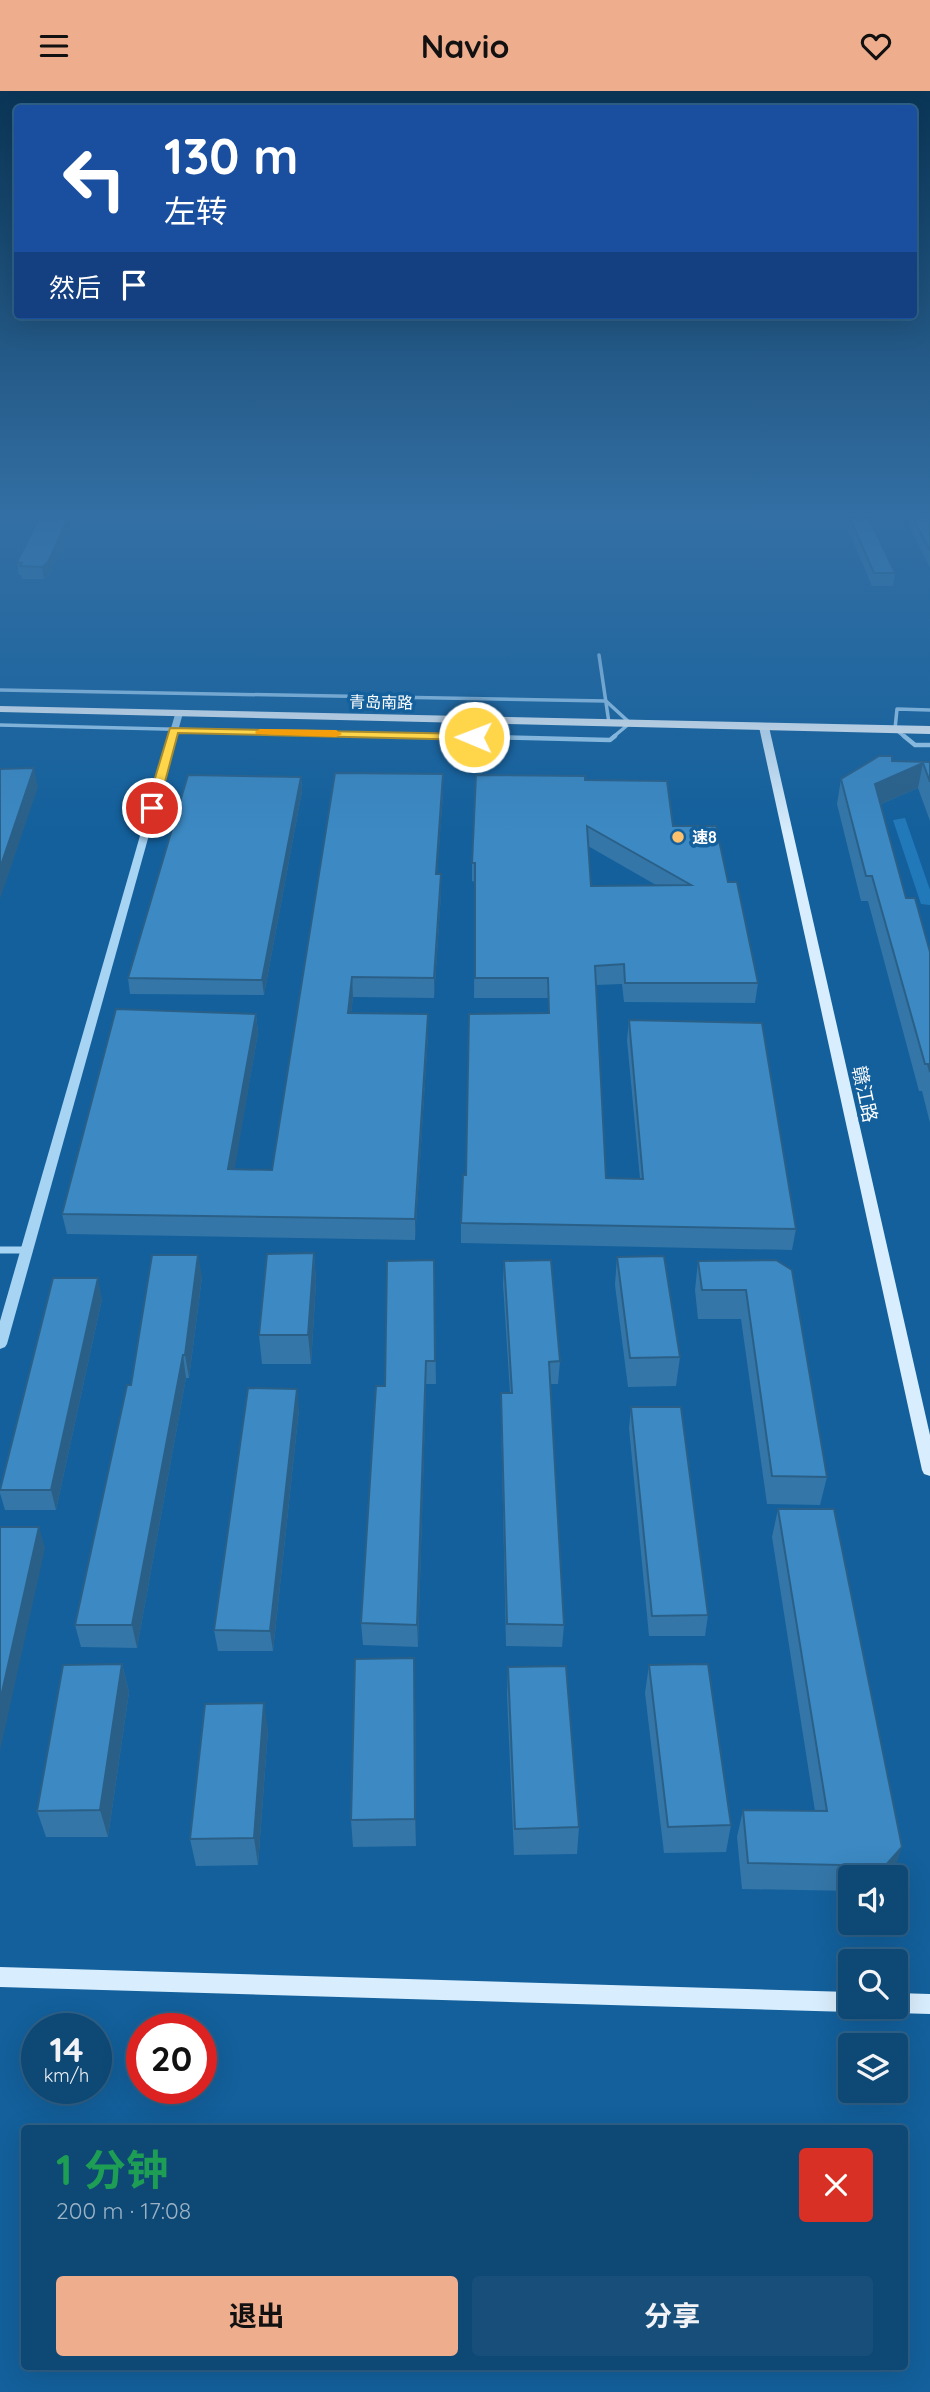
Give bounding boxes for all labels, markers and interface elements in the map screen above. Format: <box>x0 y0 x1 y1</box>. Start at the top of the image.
text: Navio <box>421 26 509 66</box>
icon: menu <box>35 27 73 65</box>
icon: heart <box>857 27 895 65</box>
text: 130 m <box>164 125 298 186</box>
icon: left <box>49 133 140 224</box>
text: 左转 <box>164 191 228 231</box>
icon: arrive <box>115 266 153 304</box>
text: 然后 <box>49 271 101 304</box>
street label: 青岛南路 <box>349 691 413 713</box>
position arrow <box>437 700 511 774</box>
pin <box>122 778 182 838</box>
icon: arrive <box>133 789 171 827</box>
place label: 速8 <box>692 827 717 847</box>
marker: 速8 <box>670 829 686 845</box>
street label: 赣江路 <box>847 1064 883 1124</box>
map controls <box>838 1865 908 2103</box>
button: sound <box>838 1865 908 1935</box>
button: search <box>838 1949 908 2019</box>
speed limit sign: 20 <box>126 2013 217 2104</box>
text: 14 <box>49 2027 84 2071</box>
button: layers <box>838 2033 908 2103</box>
text: km/h <box>44 2064 89 2087</box>
text: 1 分钟 <box>56 2143 168 2196</box>
button: close <box>799 2148 873 2222</box>
text: 200 m · 17:08 <box>56 2196 191 2225</box>
button: 退出 <box>56 2276 458 2356</box>
button: 分享 <box>472 2276 873 2356</box>

